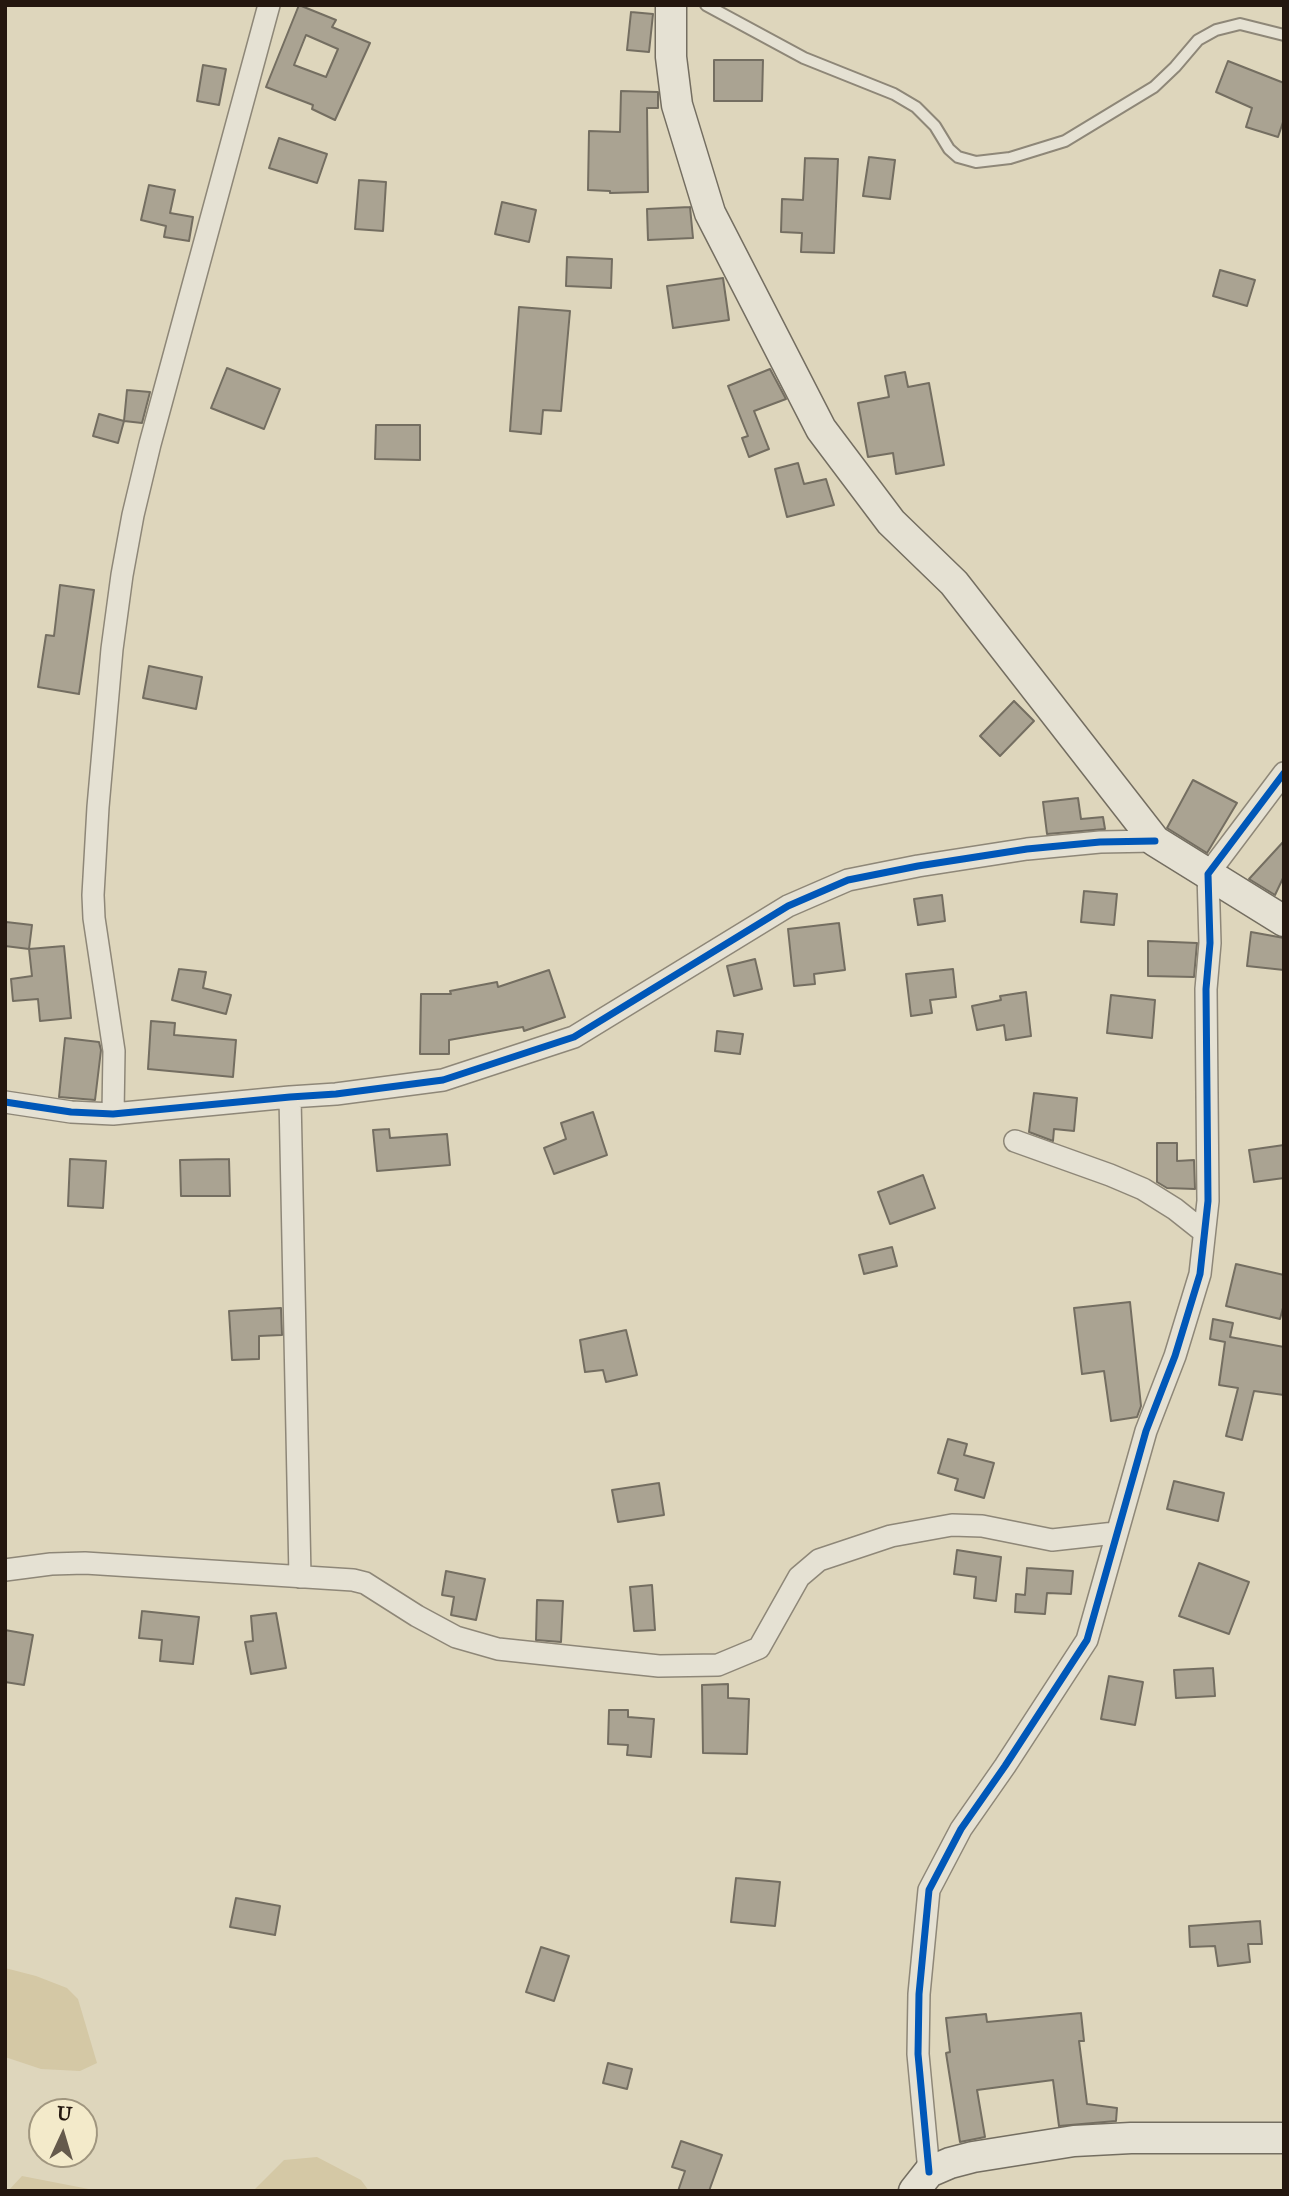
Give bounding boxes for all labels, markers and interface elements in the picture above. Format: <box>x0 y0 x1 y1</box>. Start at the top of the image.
north arrow <box>28 2098 98 2168</box>
text: U <box>56 2102 73 2126</box>

